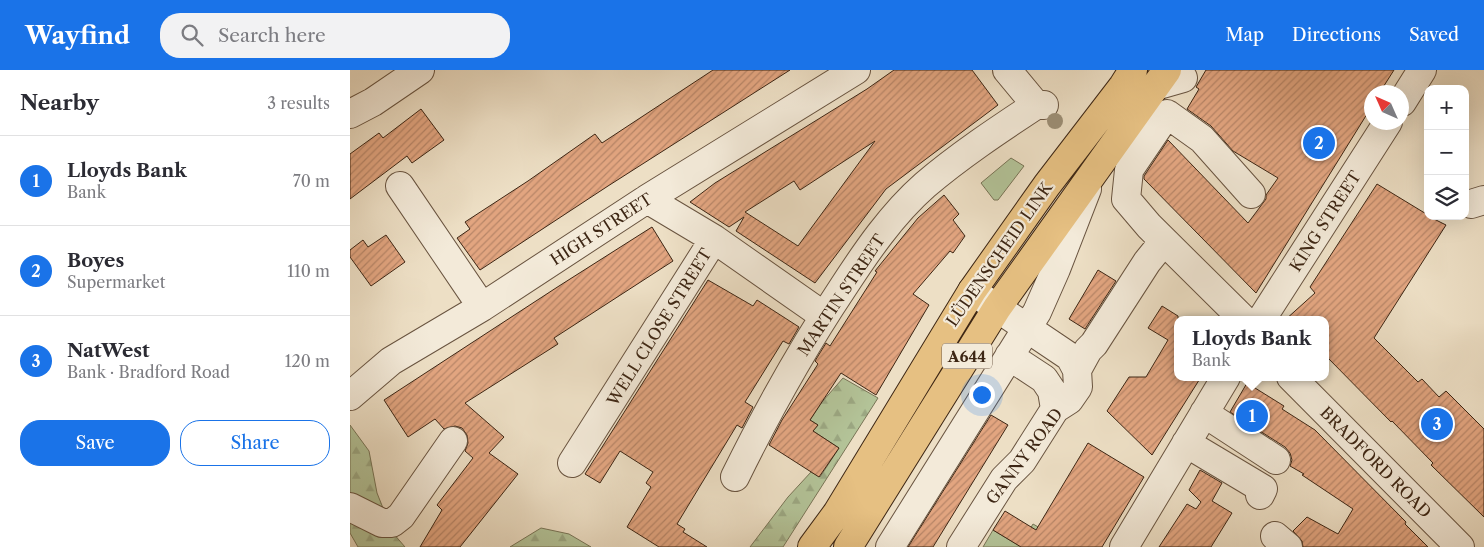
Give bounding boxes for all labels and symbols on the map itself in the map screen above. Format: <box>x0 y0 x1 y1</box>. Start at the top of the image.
north arrow <box>1364 85 1409 130</box>
pin: 2 <box>1303 124 1335 162</box>
street label: KING STREET <box>1285 167 1365 275</box>
street label: LÜDENSCHEID LINK <box>942 177 1057 330</box>
street label: HIGH STREET <box>546 189 656 269</box>
street label: MARTIN STREET <box>793 230 889 360</box>
street label: WELL CLOSE STREET <box>602 245 716 410</box>
road number: A644 <box>942 344 992 368</box>
your location <box>969 382 995 408</box>
pin: 1 <box>1236 397 1268 435</box>
street label: BRADFORD ROAD <box>1316 402 1436 522</box>
street label: GANNY ROAD <box>981 404 1067 508</box>
pin: 3 <box>1421 405 1453 443</box>

